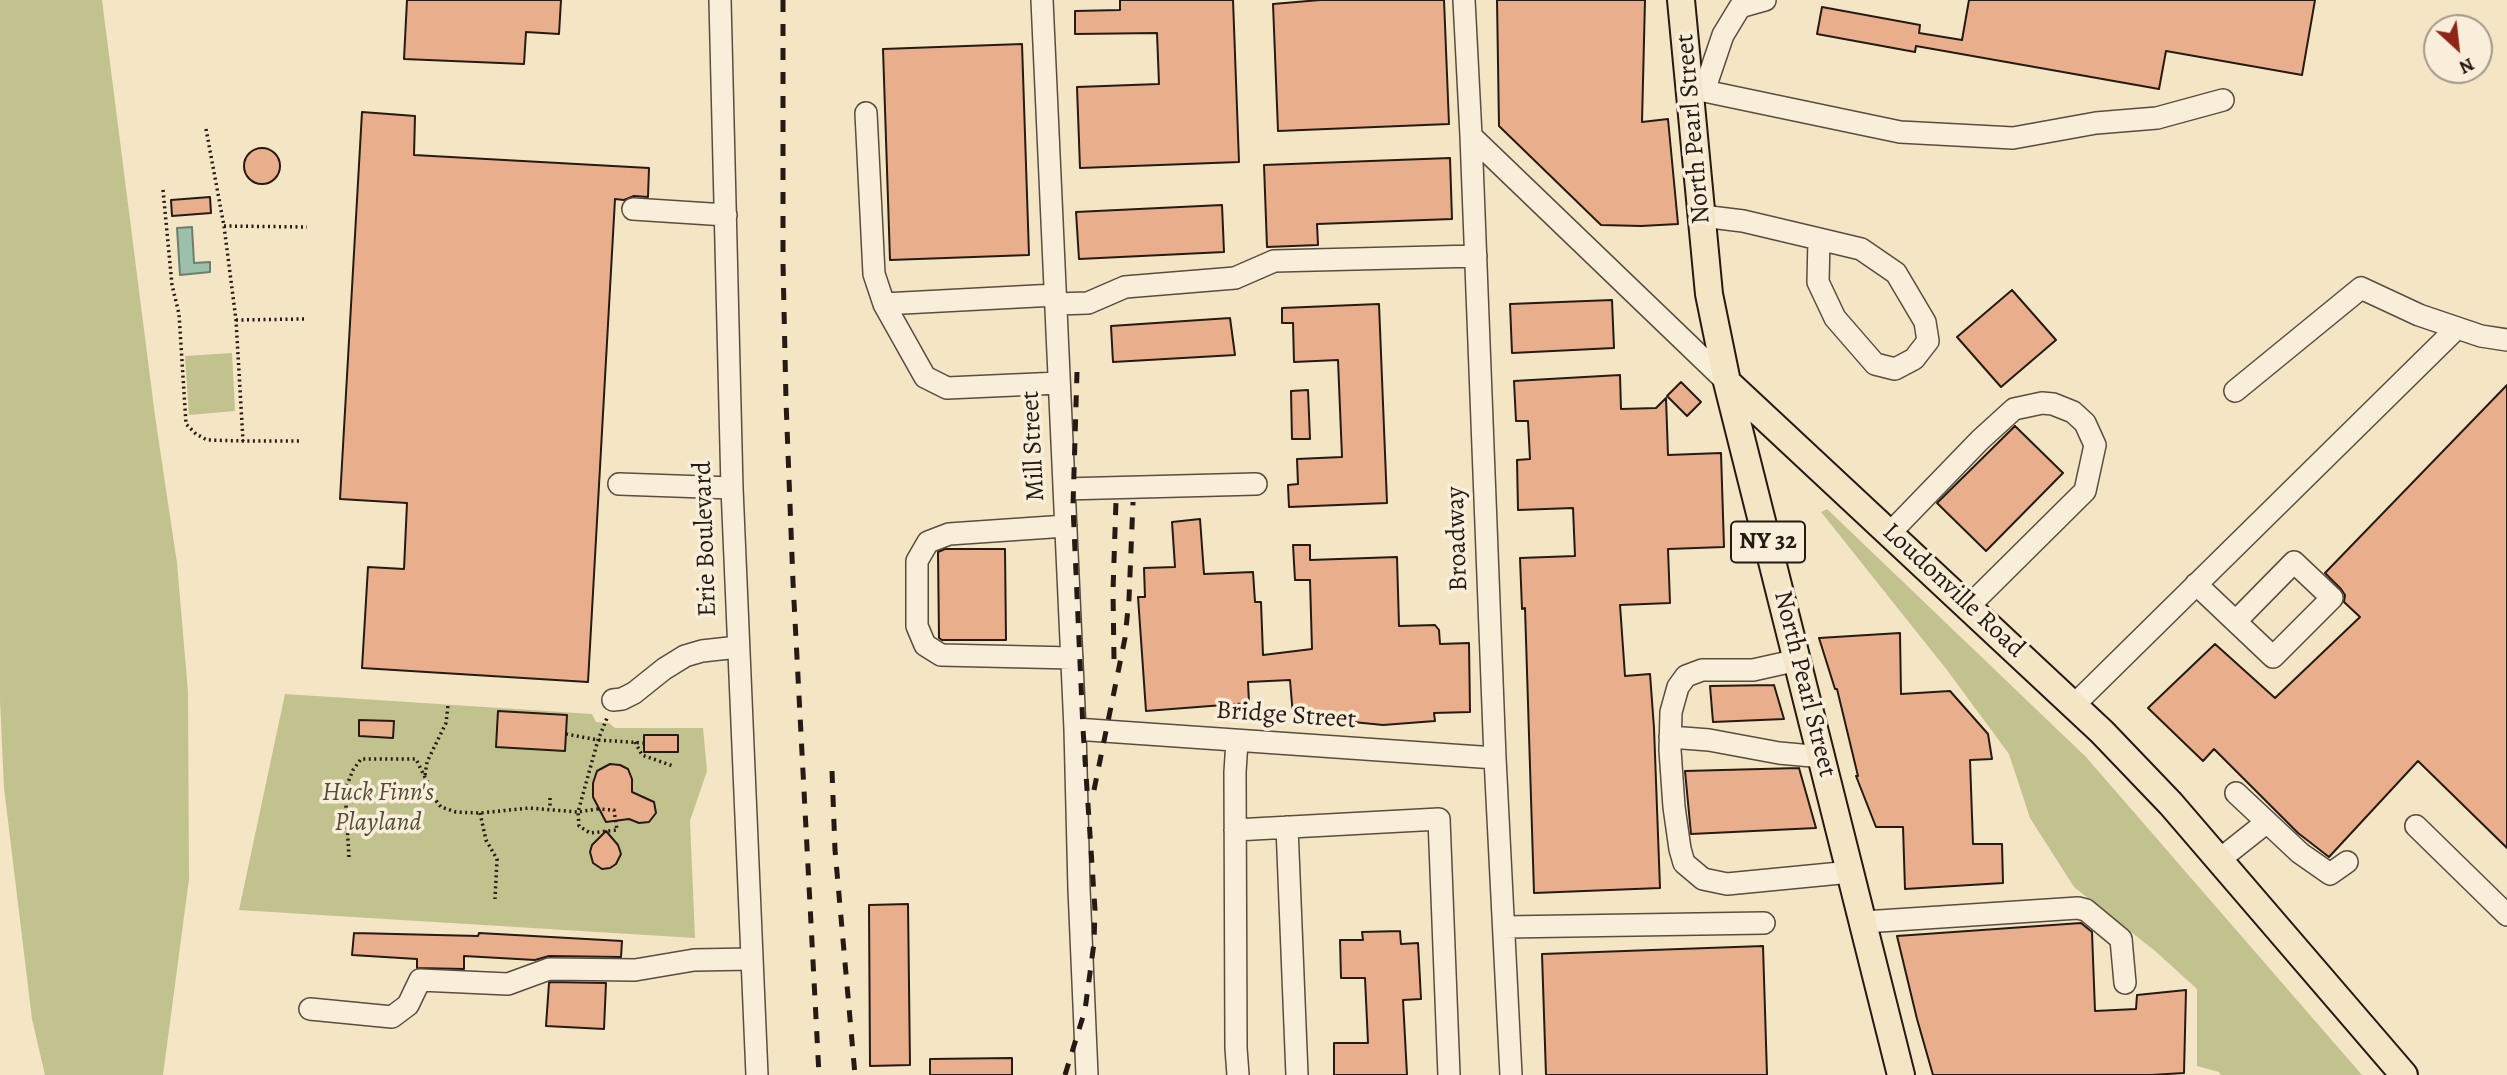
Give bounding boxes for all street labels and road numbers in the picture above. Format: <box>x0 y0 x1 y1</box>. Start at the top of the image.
street label: North Pearl Street <box>1670 33 1718 225</box>
street label: Mill Street <box>1016 390 1052 502</box>
street label: Erie Boulevard <box>688 461 724 617</box>
street label: Broadway <box>1441 486 1475 592</box>
street label: Loudonville Road <box>1875 517 2031 665</box>
road number: NY 32 <box>1731 522 1805 562</box>
street label: North Pearl Street <box>1766 588 1842 780</box>
street label: Bridge Street <box>1215 696 1357 736</box>

